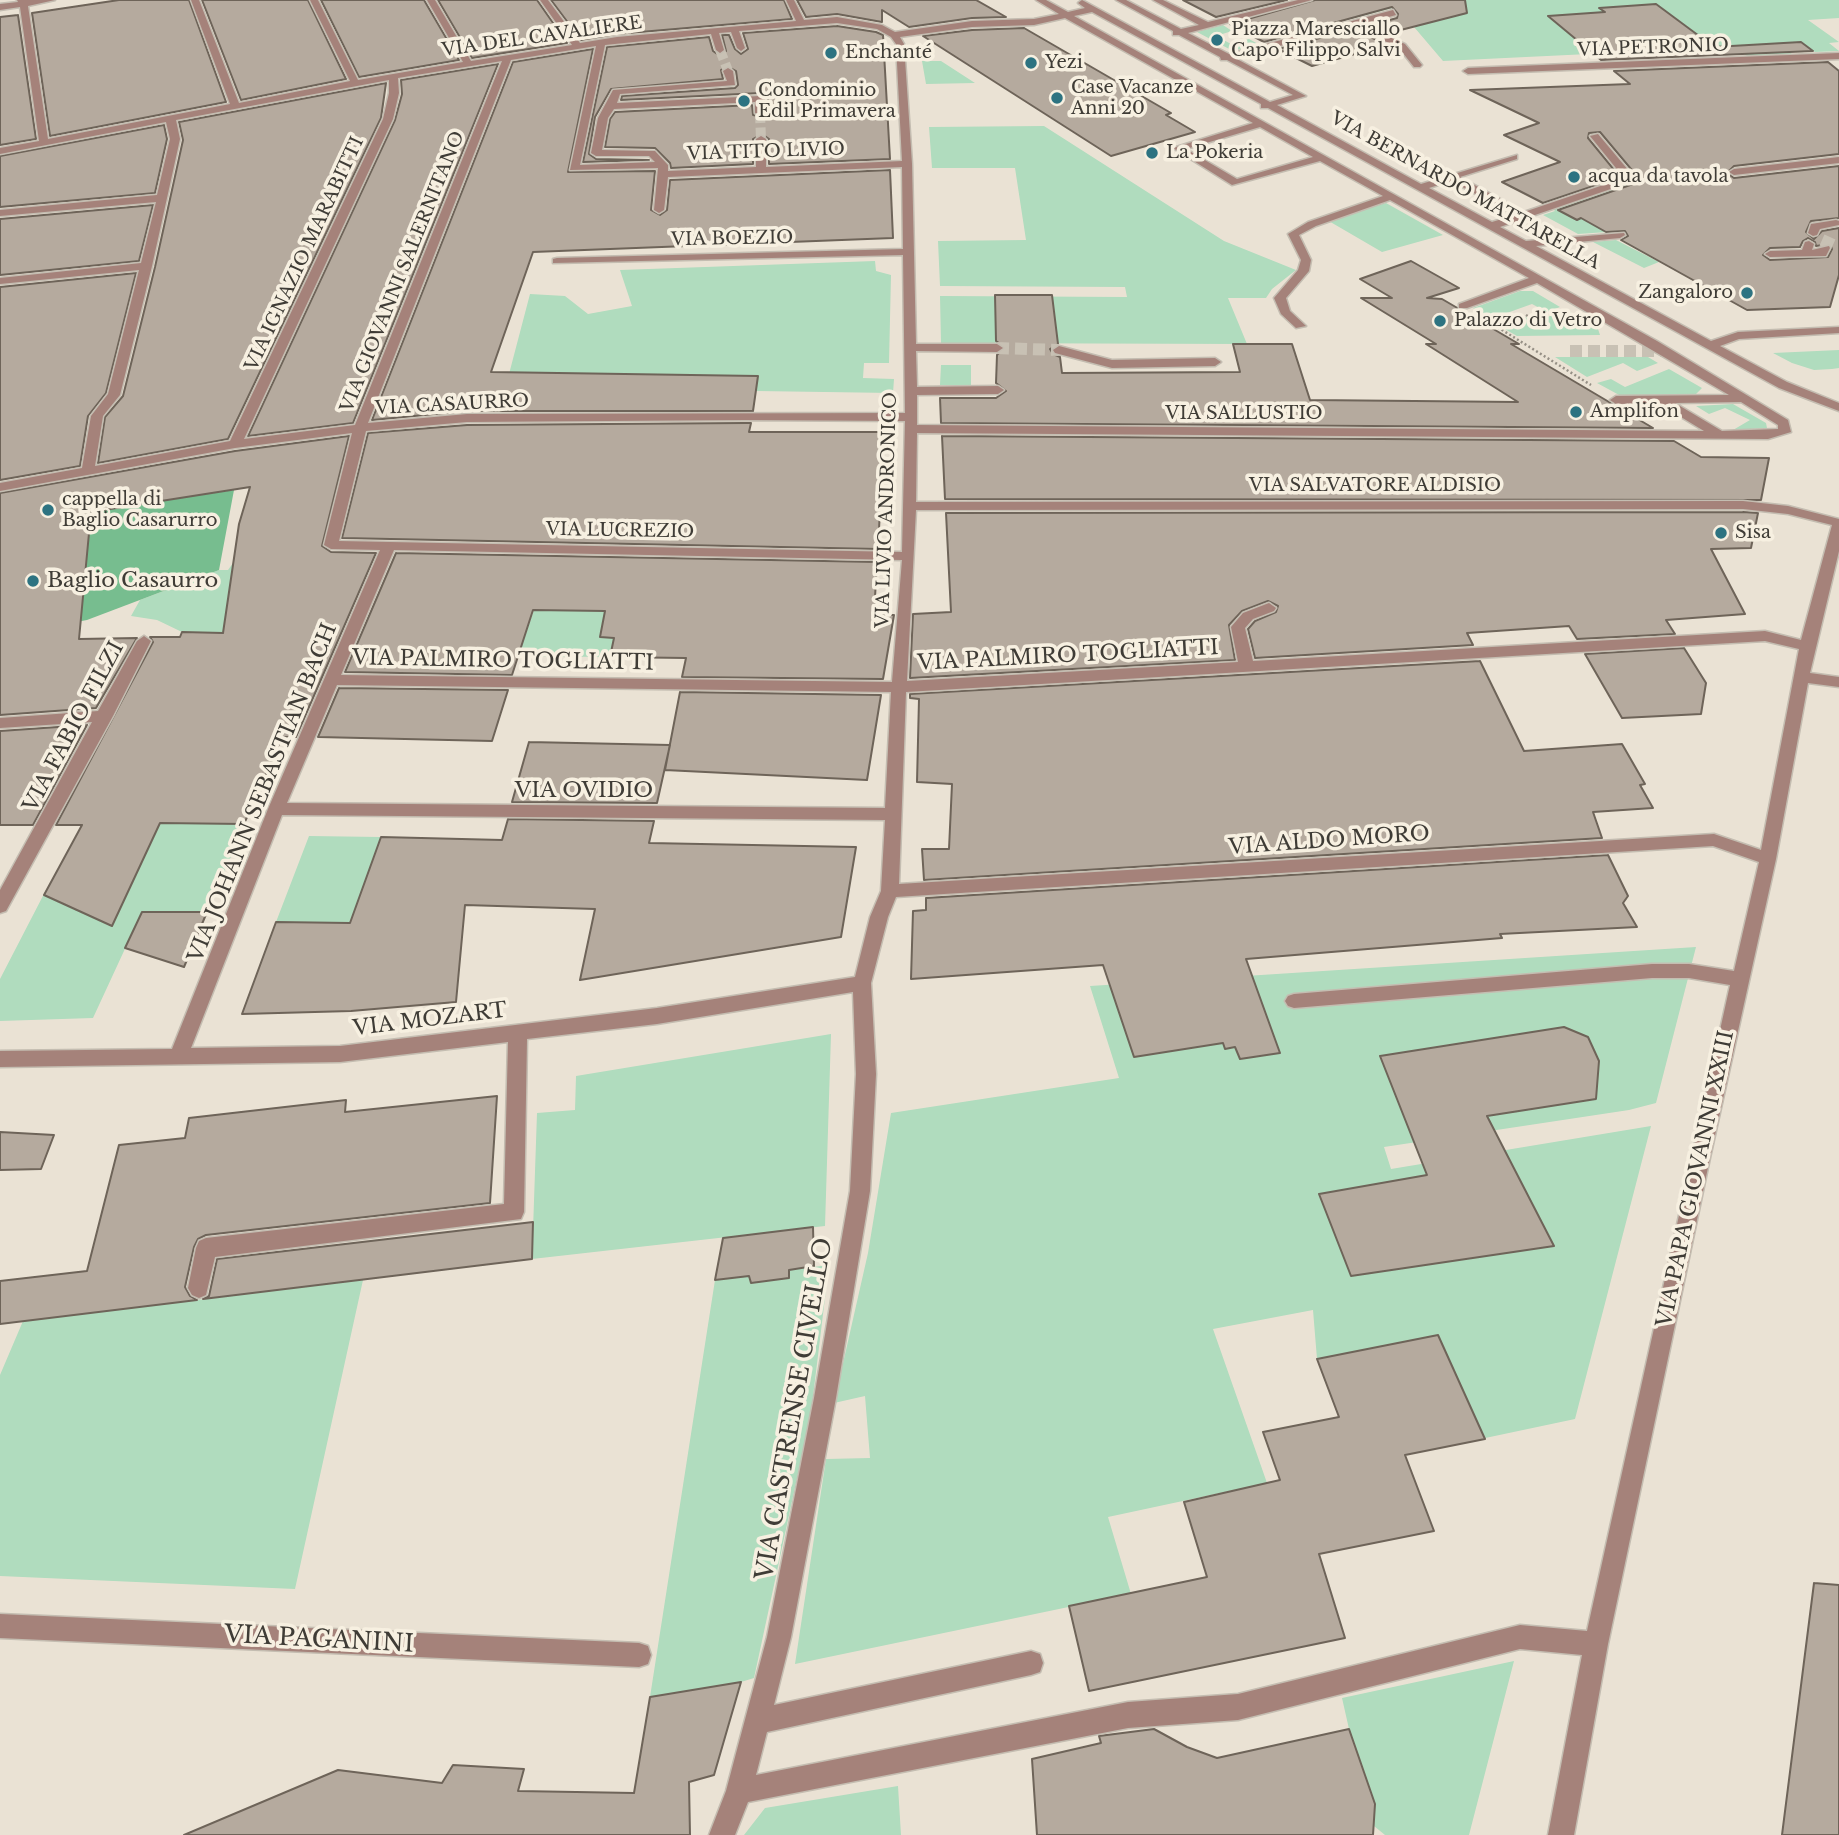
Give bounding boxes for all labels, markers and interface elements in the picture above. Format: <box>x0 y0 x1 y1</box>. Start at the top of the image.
street label: VIA DEL CAVALIERE <box>440 12 644 62</box>
place label: Piazza Maresciallo Capo Filippo Salvi <box>1231 19 1401 61</box>
marker: Piazza Maresciallo Capo Filippo Salvi <box>1209 32 1225 48</box>
street label: VIA PETRONIO <box>1577 35 1729 61</box>
place label: Enchanté <box>845 42 932 64</box>
marker: Enchanté <box>823 45 839 61</box>
place label: Yezi <box>1045 52 1083 74</box>
marker: Yezi <box>1023 55 1039 71</box>
place label: Case Vacanze Anni 20 <box>1071 77 1194 119</box>
place label: Condominio Edil Primavera <box>758 80 896 122</box>
marker: Case Vacanze Anni 20 <box>1049 90 1065 106</box>
marker: Condominio Edil Primavera <box>736 93 752 109</box>
street label: VIA BERNARDO MATTARELLA <box>1326 108 1604 274</box>
street label: VIA GIOVANNI SALERNITANO <box>337 128 469 416</box>
street label: VIA IGNAZIO MARABITTI <box>241 133 369 375</box>
street label: VIA TITO LIVIO <box>687 138 845 166</box>
place label: La Pokeria <box>1166 142 1263 164</box>
marker: La Pokeria <box>1144 145 1160 161</box>
place label: acqua da tavola <box>1588 166 1728 188</box>
marker: acqua da tavola <box>1566 169 1582 185</box>
street label: VIA BOEZIO <box>671 227 793 251</box>
place label: Zangaloro <box>1638 282 1733 304</box>
marker: Zangaloro <box>1739 285 1755 301</box>
place label: Palazzo di Vetro <box>1454 310 1602 332</box>
marker: Palazzo di Vetro <box>1432 313 1448 329</box>
street label: VIA CASAURRO <box>375 390 529 420</box>
street label: VIA LIVIO ANDRONICO <box>872 392 902 628</box>
place label: Amplifon <box>1590 401 1679 423</box>
street label: VIA SALLUSTIO <box>1165 403 1323 425</box>
marker: Amplifon <box>1568 404 1584 420</box>
street label: VIA SALVATORE ALDISIO <box>1249 475 1501 497</box>
place label: cappella di Baglio Casarurro <box>62 489 217 532</box>
marker: cappella di Baglio Casarurro <box>40 502 56 518</box>
street label: VIA LUCREZIO <box>546 519 694 543</box>
place label: Sisa <box>1735 522 1771 544</box>
marker: Sisa <box>1713 525 1729 541</box>
place label: Baglio Casaurro <box>47 568 218 594</box>
marker: Baglio Casaurro <box>25 573 41 589</box>
street label: VIA JOHANN SEBASTIAN BACH <box>183 620 343 966</box>
street label: VIA PALMIRO TOGLIATTI <box>917 636 1219 676</box>
street label: VIA FABIO FILZI <box>18 637 130 817</box>
street label: VIA PALMIRO TOGLIATTI <box>352 646 654 676</box>
street label: VIA OVIDIO <box>515 778 653 804</box>
street label: VIA ALDO MORO <box>1228 821 1430 861</box>
street label: VIA MOZART <box>352 998 508 1042</box>
street label: VIA PAPA GIOVANNI XXIII <box>1652 1028 1740 1330</box>
street label: VIA CASTRENSE CIVELLO <box>751 1236 839 1582</box>
street label: VIA PAGANINI <box>224 1621 414 1659</box>

